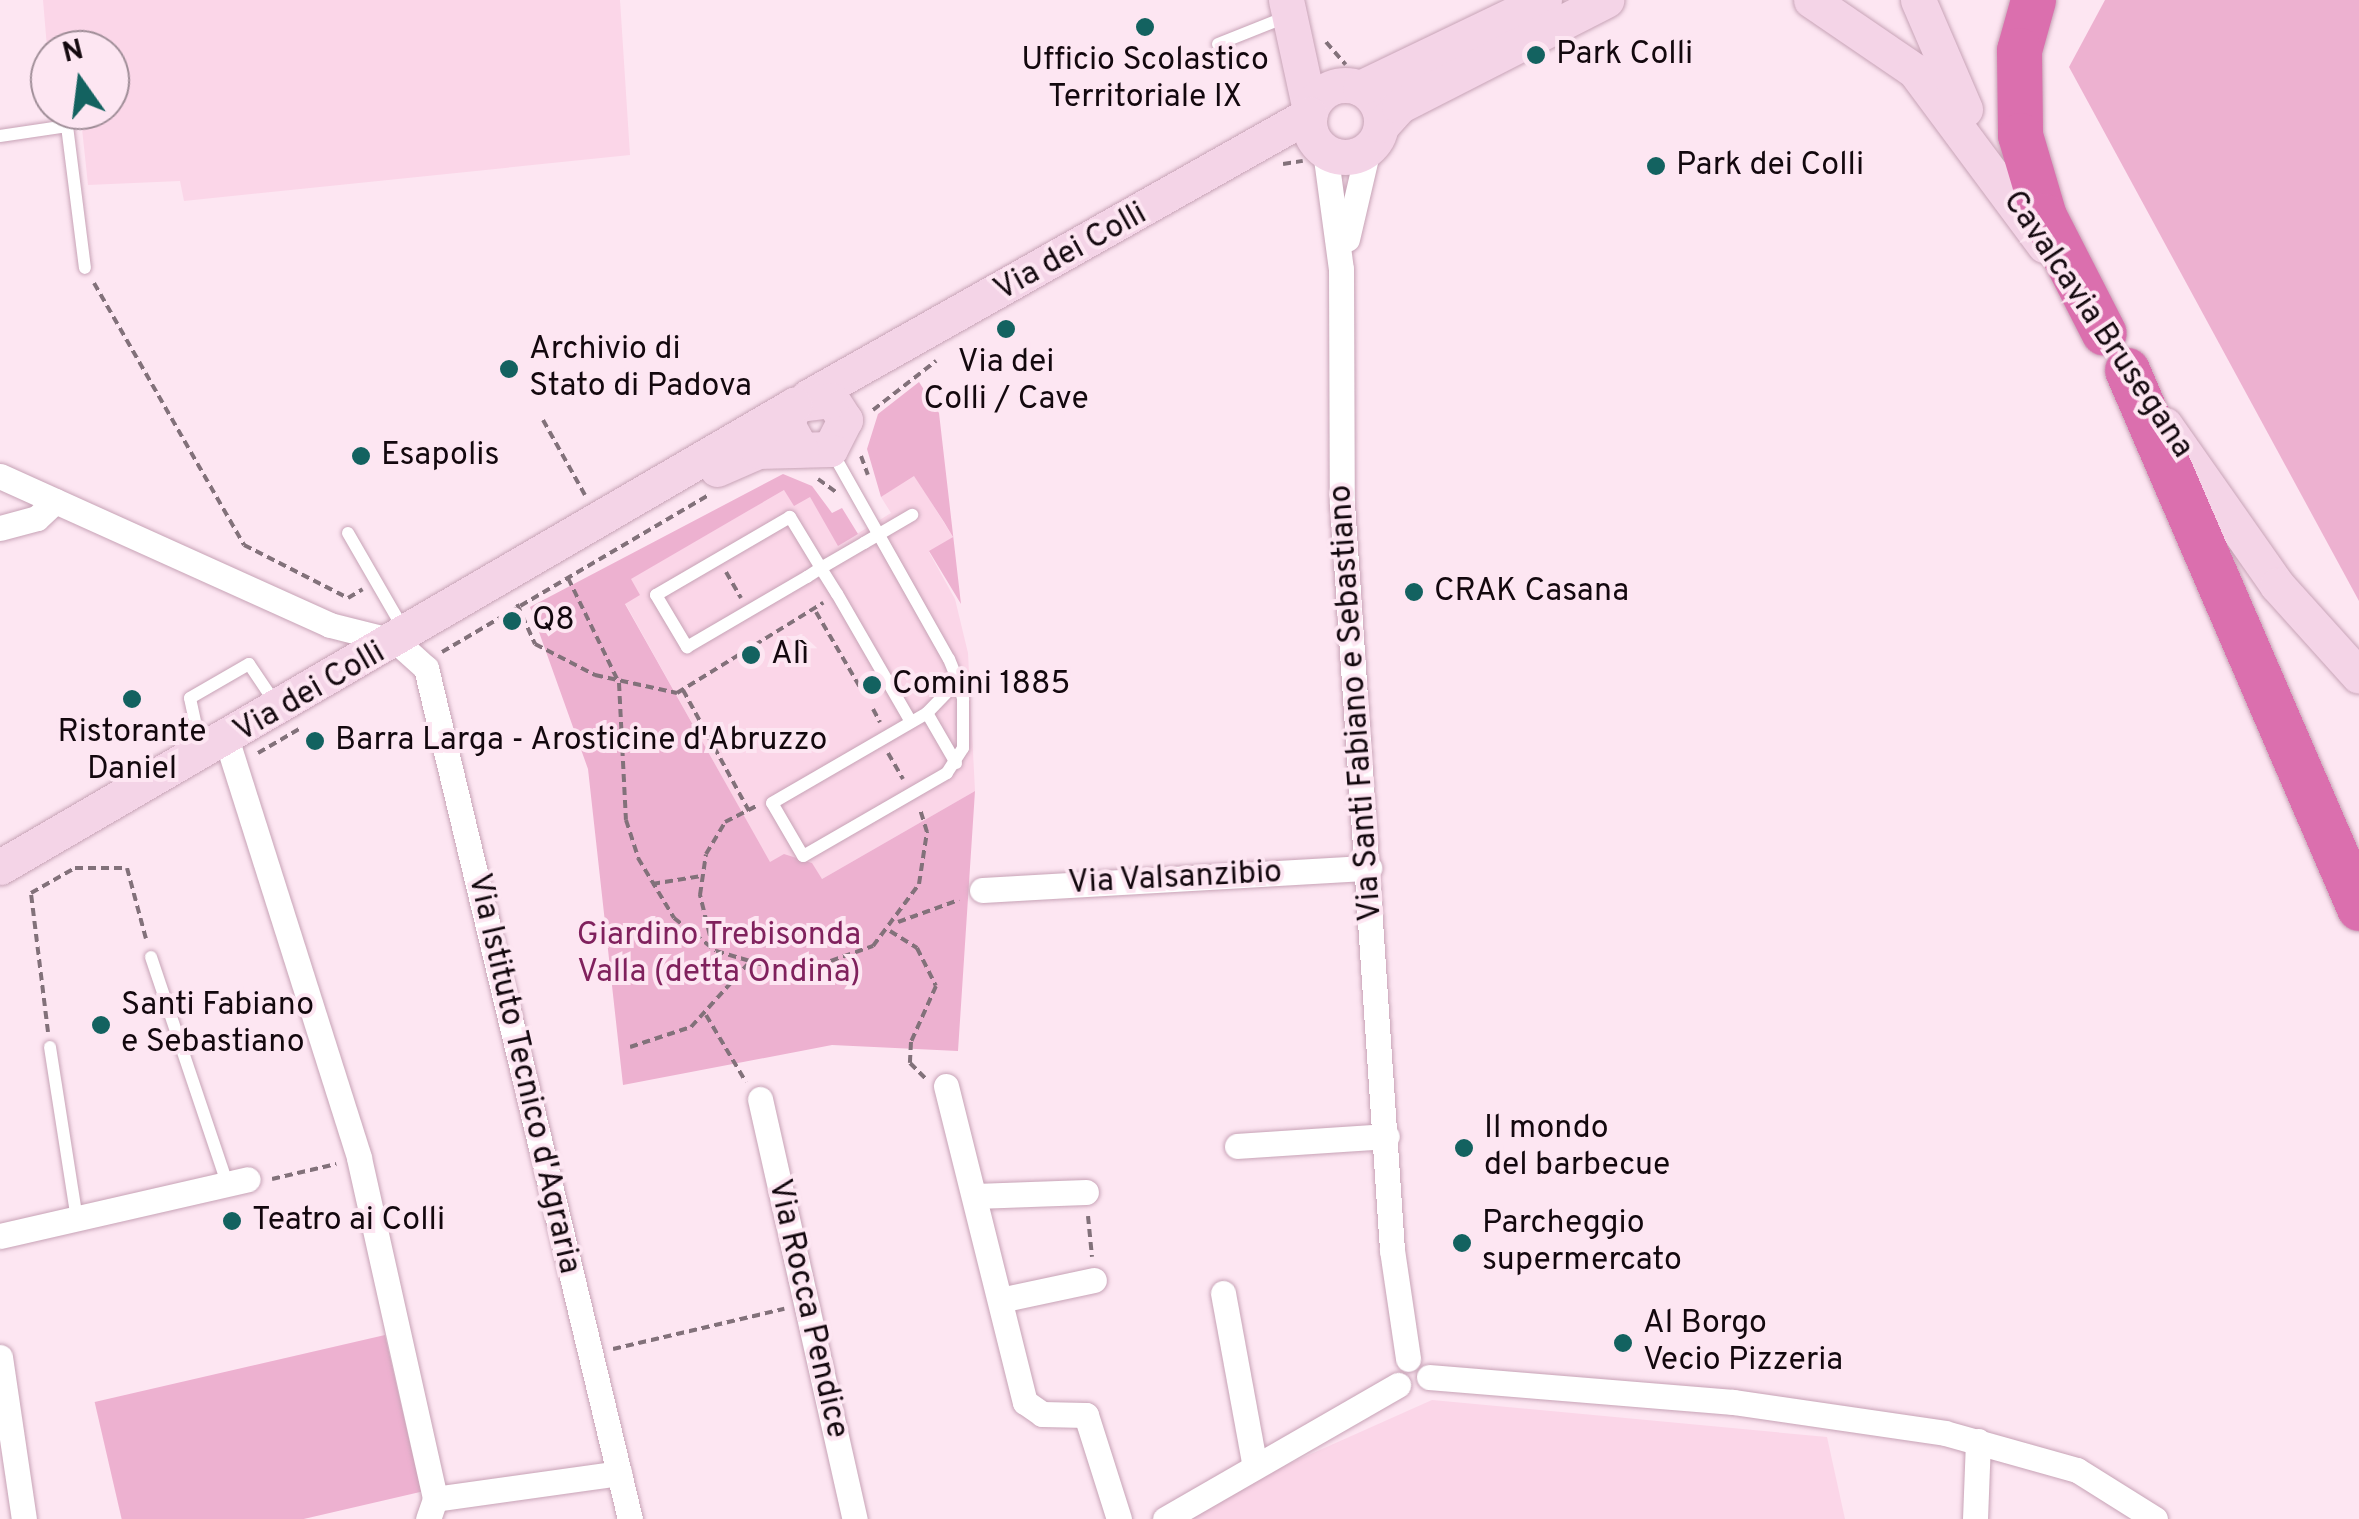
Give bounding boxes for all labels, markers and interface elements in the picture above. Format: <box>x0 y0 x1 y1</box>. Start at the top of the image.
marker: Ufficio Scolastico Territoriale IX <box>1134 16 1156 38</box>
north arrow <box>30 30 130 130</box>
text: N <box>59 33 87 73</box>
place label: Park Colli <box>1556 36 1693 74</box>
place label: Ufficio Scolastico Territoriale IX <box>1021 43 1269 118</box>
marker: Park Colli <box>1525 44 1547 66</box>
place label: Park dei Colli <box>1676 147 1864 185</box>
marker: Park dei Colli <box>1645 155 1667 177</box>
street label: Cavalcavia Brusegana <box>1993 184 2201 466</box>
street label: Via dei Colli <box>988 196 1154 310</box>
marker: Via dei Colli / Cave <box>995 318 1017 340</box>
place label: Archivio di Stato di Padova <box>529 332 752 407</box>
place label: Via dei Colli / Cave <box>923 345 1089 420</box>
marker: Archivio di Stato di Padova <box>498 358 520 380</box>
place label: Esapolis <box>381 437 499 475</box>
marker: Esapolis <box>350 445 372 467</box>
street label: Via Santi Fabiano e Sebastiano <box>1323 483 1391 923</box>
place label: CRAK Casana <box>1434 573 1629 611</box>
marker: CRAK Casana <box>1403 581 1425 603</box>
place label: Q8 <box>532 602 575 640</box>
marker: Q8 <box>501 610 523 632</box>
street label: Via dei Colli <box>228 634 392 752</box>
place label: Alì <box>771 636 809 674</box>
marker: Alì <box>740 644 762 666</box>
place label: Comini 1885 <box>892 666 1070 704</box>
marker: Comini 1885 <box>861 674 883 696</box>
marker: Ristorante Daniel <box>121 688 143 710</box>
place label: Ristorante Daniel <box>57 715 207 790</box>
place label: Barra Larga - Arosticine d'Abruzzo <box>335 722 829 760</box>
marker: Barra Larga - Arosticine d'Abruzzo <box>304 730 326 752</box>
street label: Via Valsanzibio <box>1066 854 1284 904</box>
street label: Via Istituto Tecnico d'Agraria <box>458 870 588 1278</box>
park label: Giardino Trebisonda Valla (detta Ondina) <box>576 918 862 993</box>
place label: Santi Fabiano e Sebastiano <box>121 988 314 1063</box>
marker: Santi Fabiano e Sebastiano <box>90 1014 112 1036</box>
place label: Il mondo del barbecue <box>1484 1111 1670 1186</box>
marker: Il mondo del barbecue <box>1453 1137 1475 1159</box>
street label: Via Rocca Pendice <box>759 1176 855 1442</box>
place label: Teatro ai Colli <box>252 1202 445 1240</box>
place label: Parcheggio supermercato <box>1482 1206 1682 1281</box>
marker: Teatro ai Colli <box>221 1210 243 1232</box>
marker: Parcheggio supermercato <box>1451 1232 1473 1254</box>
place label: Al Borgo Vecio Pizzeria <box>1643 1306 1843 1381</box>
marker: Al Borgo Vecio Pizzeria <box>1612 1332 1634 1354</box>

